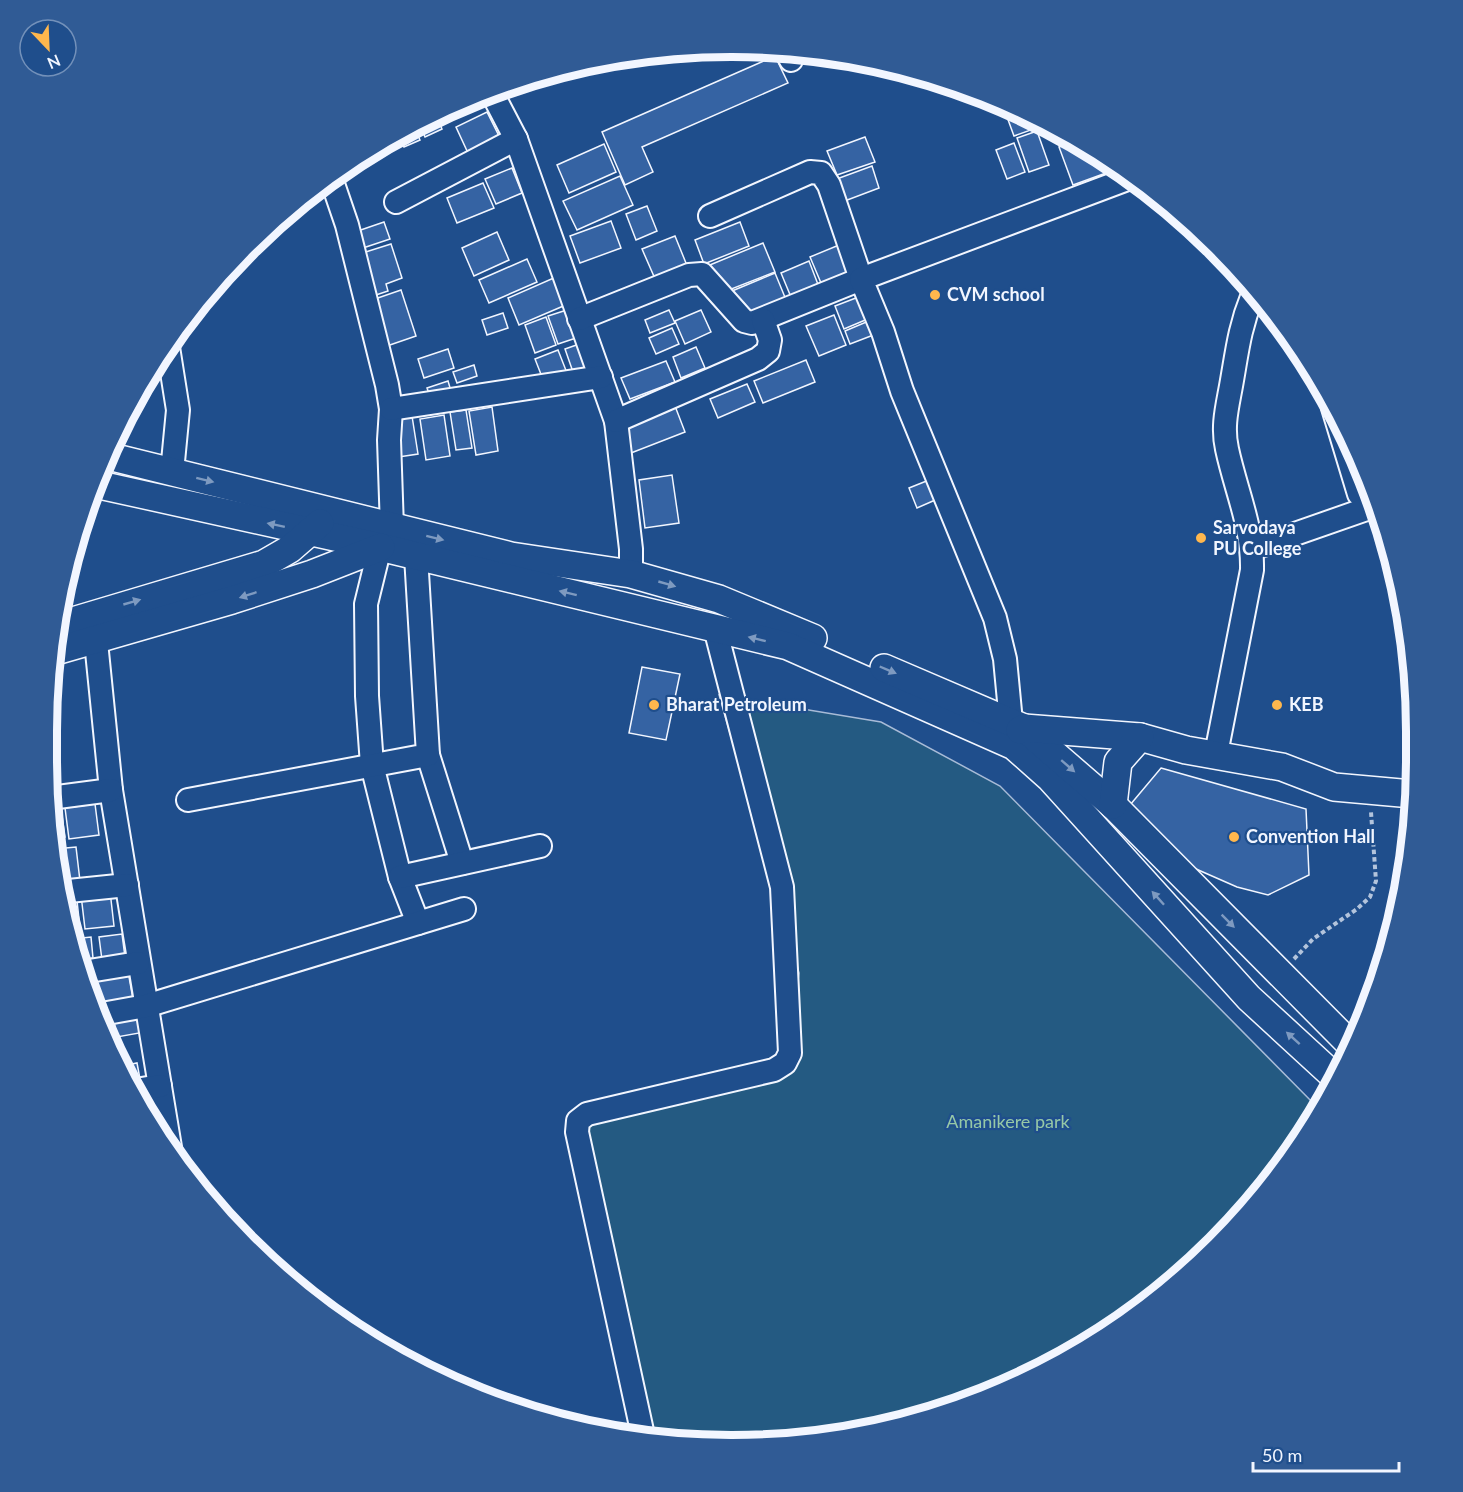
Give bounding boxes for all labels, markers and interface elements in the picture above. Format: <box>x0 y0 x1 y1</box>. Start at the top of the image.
north arrow <box>18 18 78 78</box>
text: N <box>45 51 63 73</box>
place label: CVM school <box>947 283 1045 305</box>
marker: CVM school <box>928 288 942 302</box>
one-way arrow <box>196 476 215 486</box>
place label: Sarvodaya PU College <box>1213 516 1302 559</box>
one-way arrow <box>267 519 285 529</box>
marker: Sarvodaya PU College <box>1194 531 1208 545</box>
one-way arrow <box>426 534 444 544</box>
one-way arrow <box>658 580 676 590</box>
one-way arrow <box>559 587 577 597</box>
one-way arrow <box>239 591 257 600</box>
one-way arrow <box>123 597 141 606</box>
one-way arrow <box>748 633 767 643</box>
one-way arrow <box>879 666 897 675</box>
place label: Bharat Petroleum <box>666 693 807 715</box>
place label: KEB <box>1289 693 1324 715</box>
marker: Bharat Petroleum <box>647 698 661 712</box>
marker: KEB <box>1270 698 1284 712</box>
one-way arrow <box>1060 759 1075 772</box>
place label: Convention Hall <box>1246 825 1375 847</box>
marker: Convention Hall <box>1227 830 1241 844</box>
one-way arrow <box>1152 891 1165 906</box>
one-way arrow <box>1221 913 1235 928</box>
one-way arrow <box>1286 1032 1301 1045</box>
park label: Amanikere park <box>946 1110 1071 1132</box>
scale bar <box>1253 1435 1398 1473</box>
text: 50 m <box>1262 1444 1302 1466</box>

